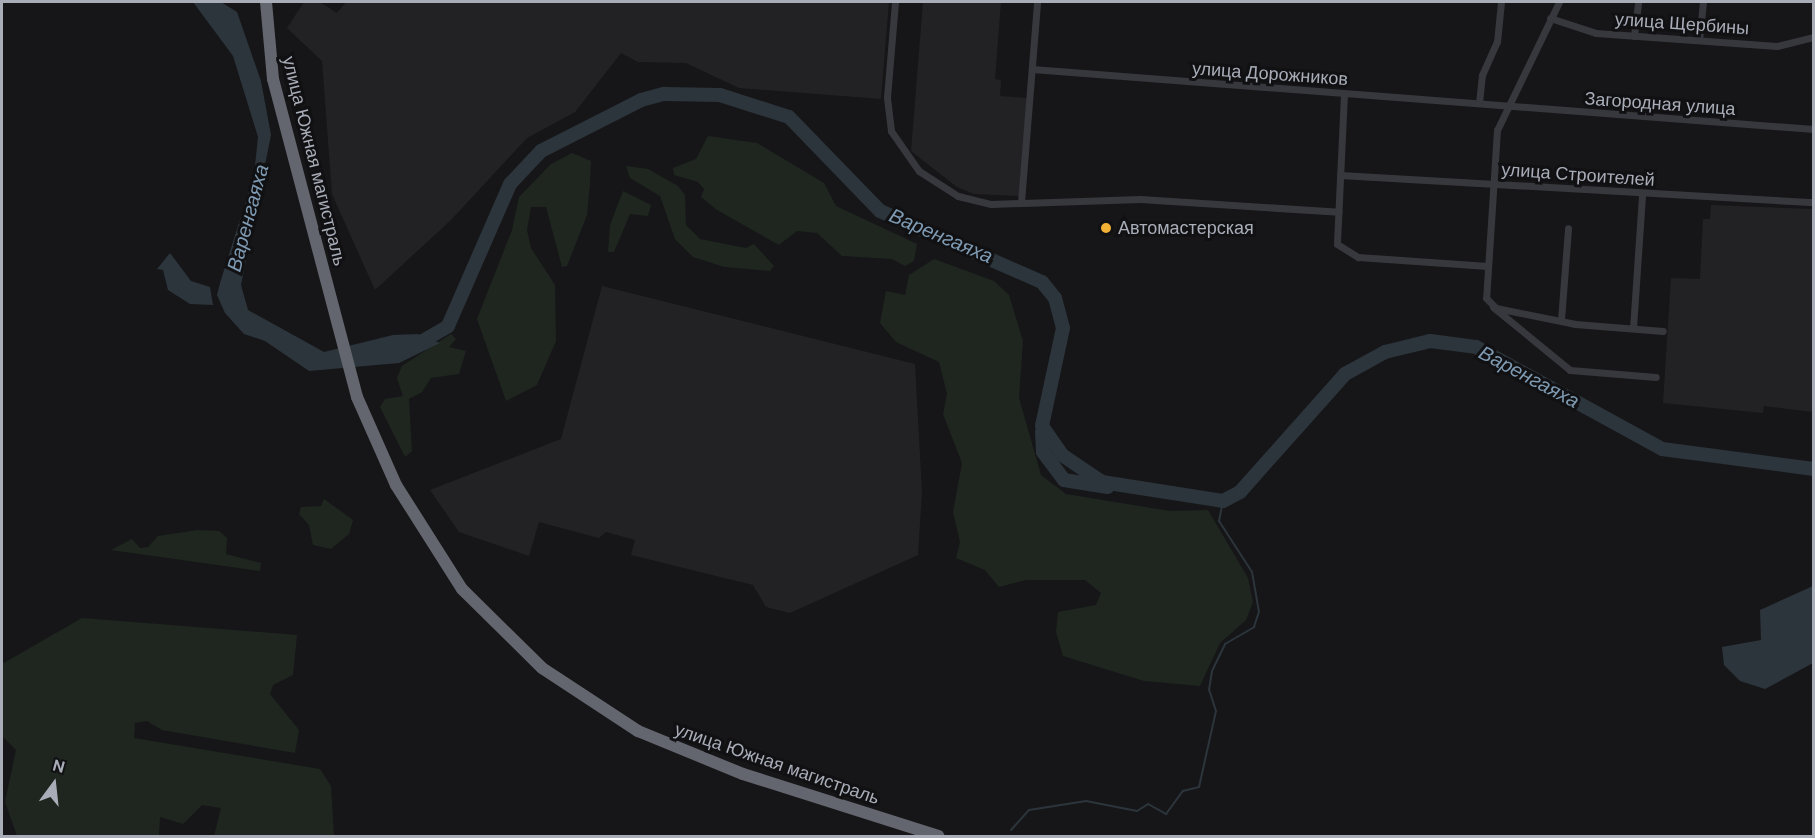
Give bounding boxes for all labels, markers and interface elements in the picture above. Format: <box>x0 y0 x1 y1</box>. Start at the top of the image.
street label: улица Щербины <box>1614 9 1750 39</box>
street label: улица Южная магистраль <box>277 54 351 268</box>
street label: улица Дорожников <box>1191 58 1349 90</box>
street label: Загородная улица <box>1584 88 1736 120</box>
street label: улица Строителей <box>1501 159 1655 191</box>
water label: Варенгаяха <box>222 162 274 274</box>
water label: Варенгаяха <box>886 203 996 269</box>
place label: Автомастерская <box>1118 217 1254 239</box>
marker: Автомастерская <box>1099 221 1113 235</box>
water label: Варенгаяха <box>1475 341 1583 413</box>
street label: улица Южная магистраль <box>672 719 882 809</box>
north arrow <box>24 754 84 814</box>
text: N <box>50 754 67 778</box>

